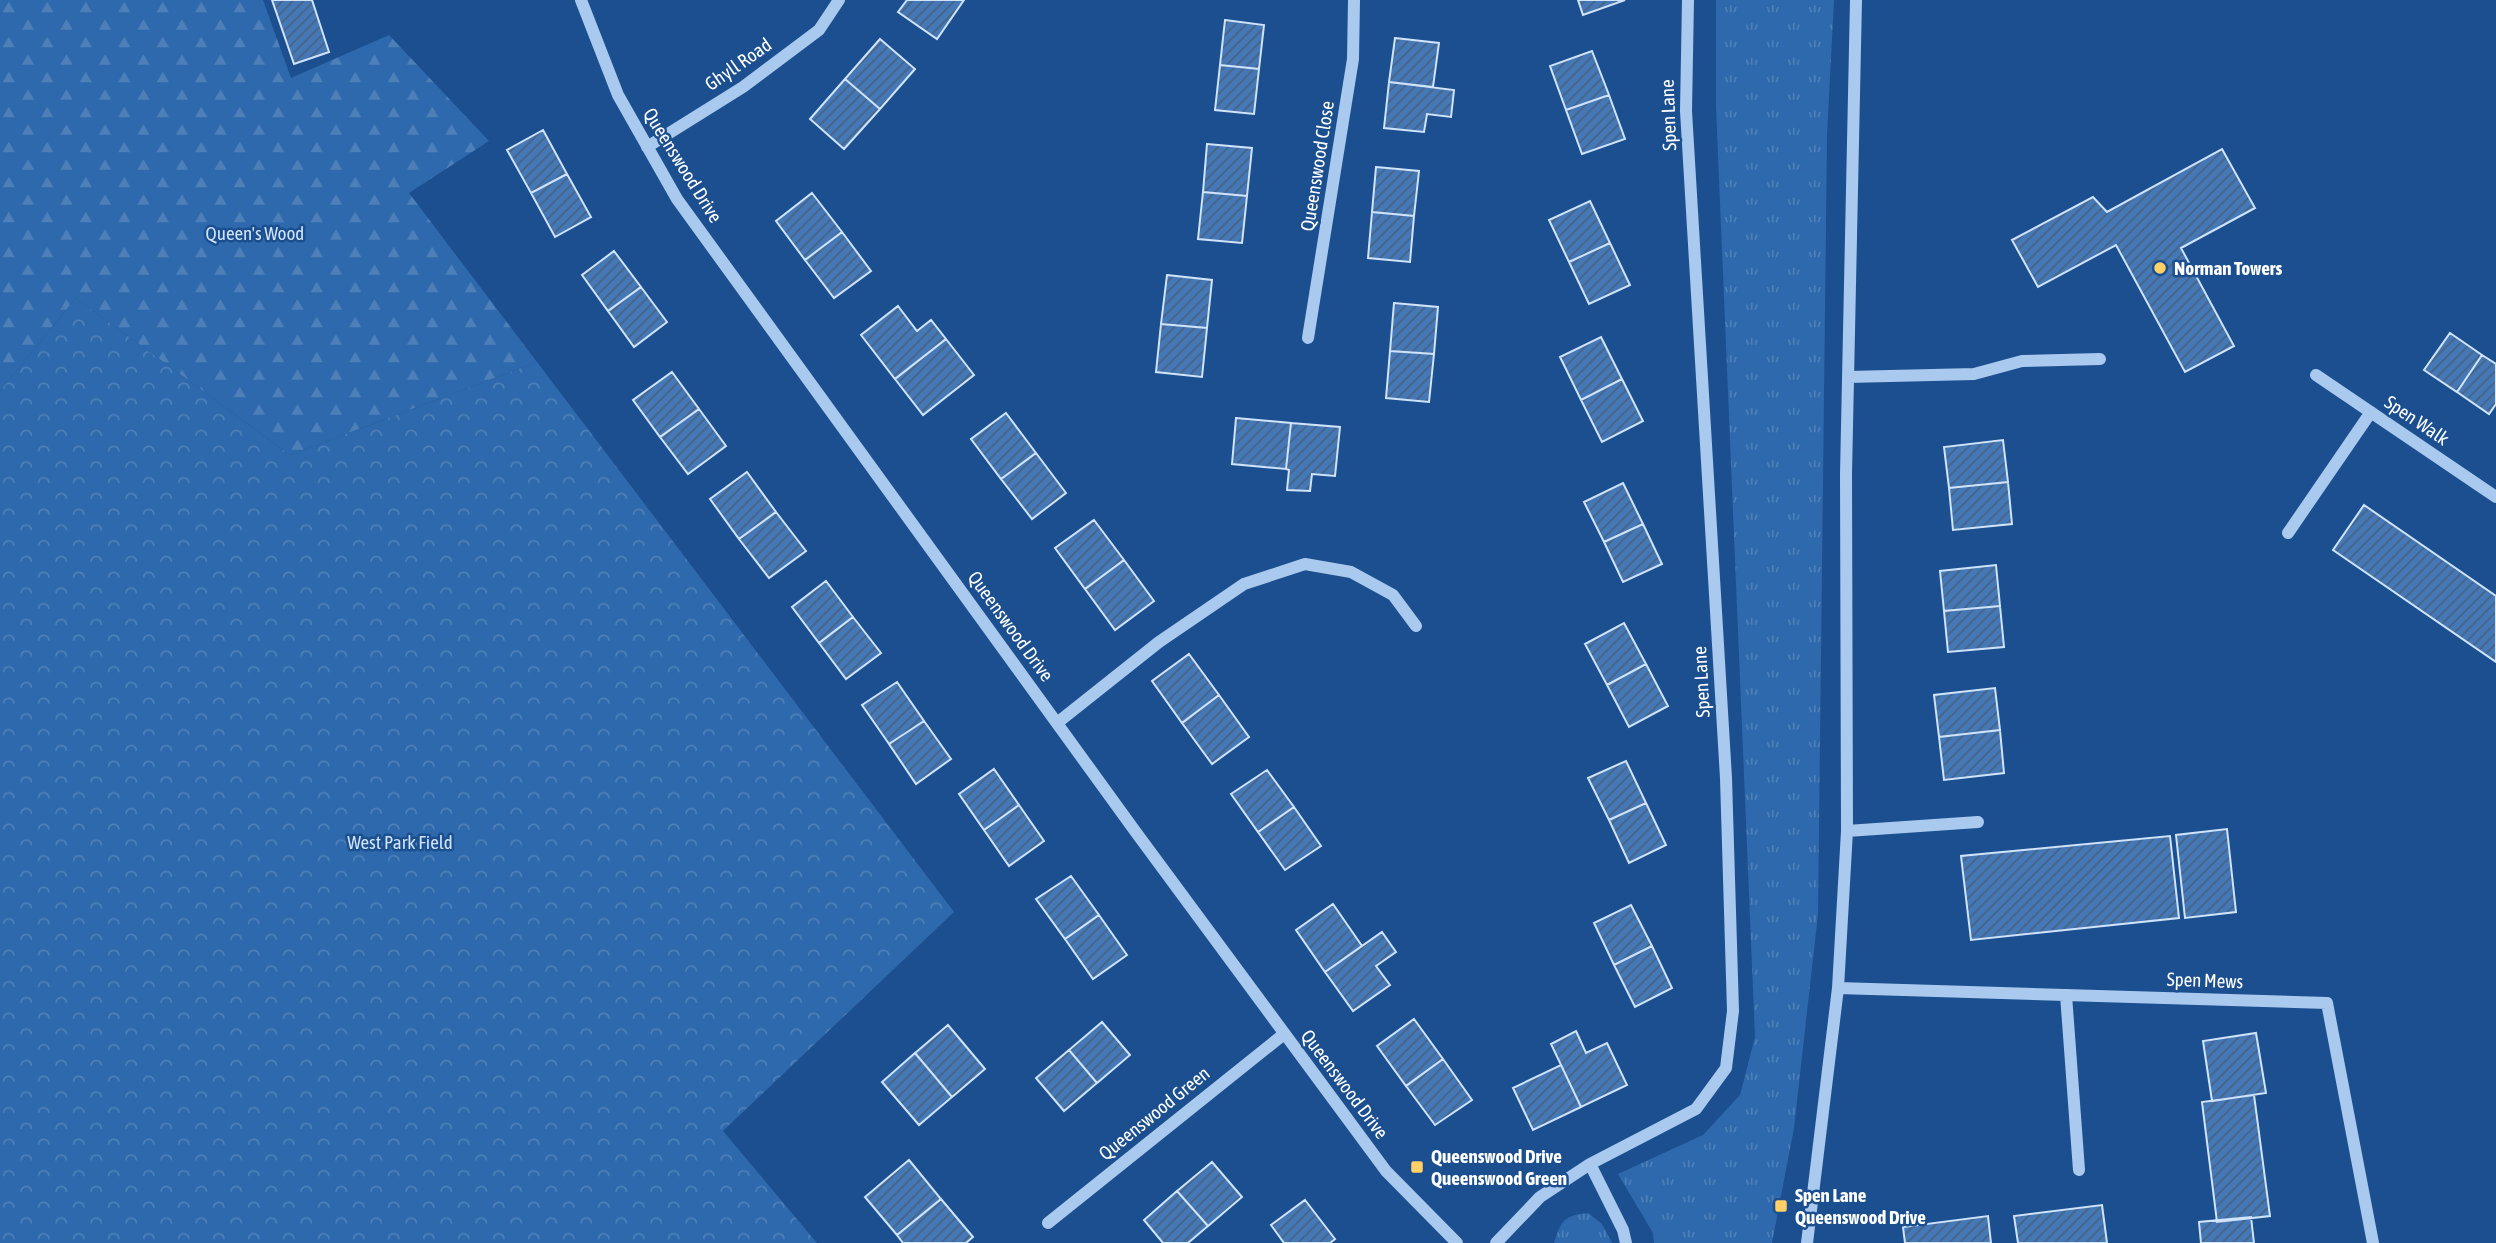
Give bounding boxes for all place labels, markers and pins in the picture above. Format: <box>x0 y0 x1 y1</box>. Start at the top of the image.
place label: Norman Towers <box>2174 257 2282 279</box>
marker: Norman Towers <box>2152 260 2168 276</box>
place label: Queenswood Drive Queenswood Green <box>1431 1145 1567 1189</box>
marker: Queenswood Drive Queenswood Green <box>1409 1159 1425 1175</box>
place label: Spen Lane Queenswood Drive <box>1795 1184 1926 1228</box>
marker: Spen Lane Queenswood Drive <box>1773 1198 1789 1214</box>

